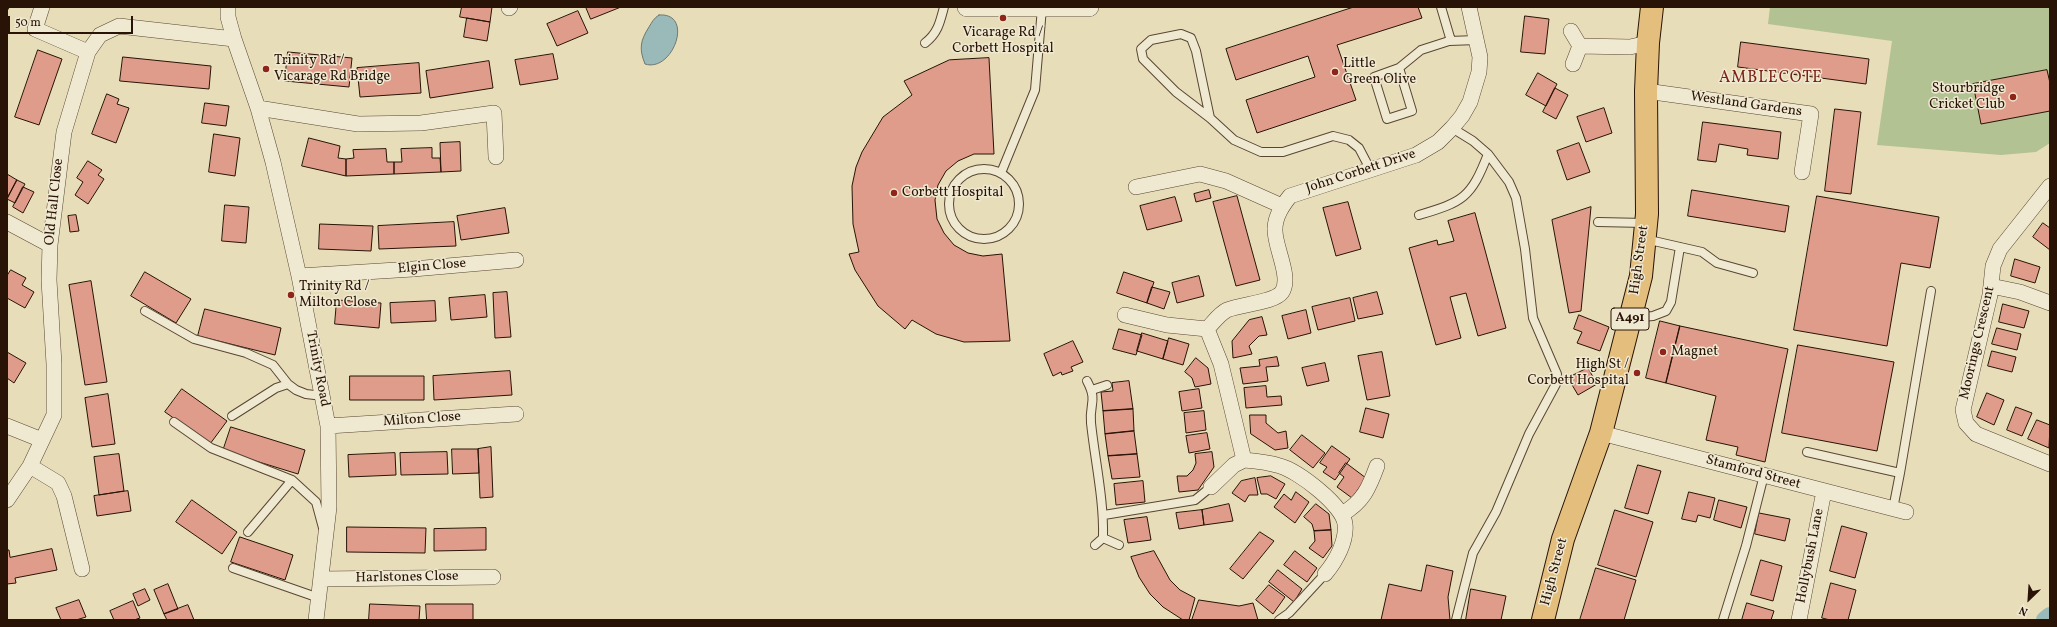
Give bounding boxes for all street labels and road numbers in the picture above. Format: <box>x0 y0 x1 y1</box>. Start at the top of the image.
street label: Westland Gardens <box>1689 89 1803 121</box>
street label: John Corbett Drive <box>1304 146 1418 198</box>
street label: Old Hall Close <box>42 158 68 246</box>
street label: High Street <box>1627 224 1653 296</box>
street label: Elgin Close <box>397 256 467 278</box>
street label: Moorings Crescent <box>1957 285 1999 401</box>
road number: A491 <box>1611 308 1649 330</box>
street label: Trinity Road <box>301 330 333 408</box>
street label: Milton Close <box>382 409 462 431</box>
street label: Stamford Street <box>1704 452 1802 494</box>
street label: Hollybush Lane <box>1794 507 1828 605</box>
street label: High Street <box>1538 536 1572 608</box>
street label: Harlstones Close <box>355 569 459 587</box>

